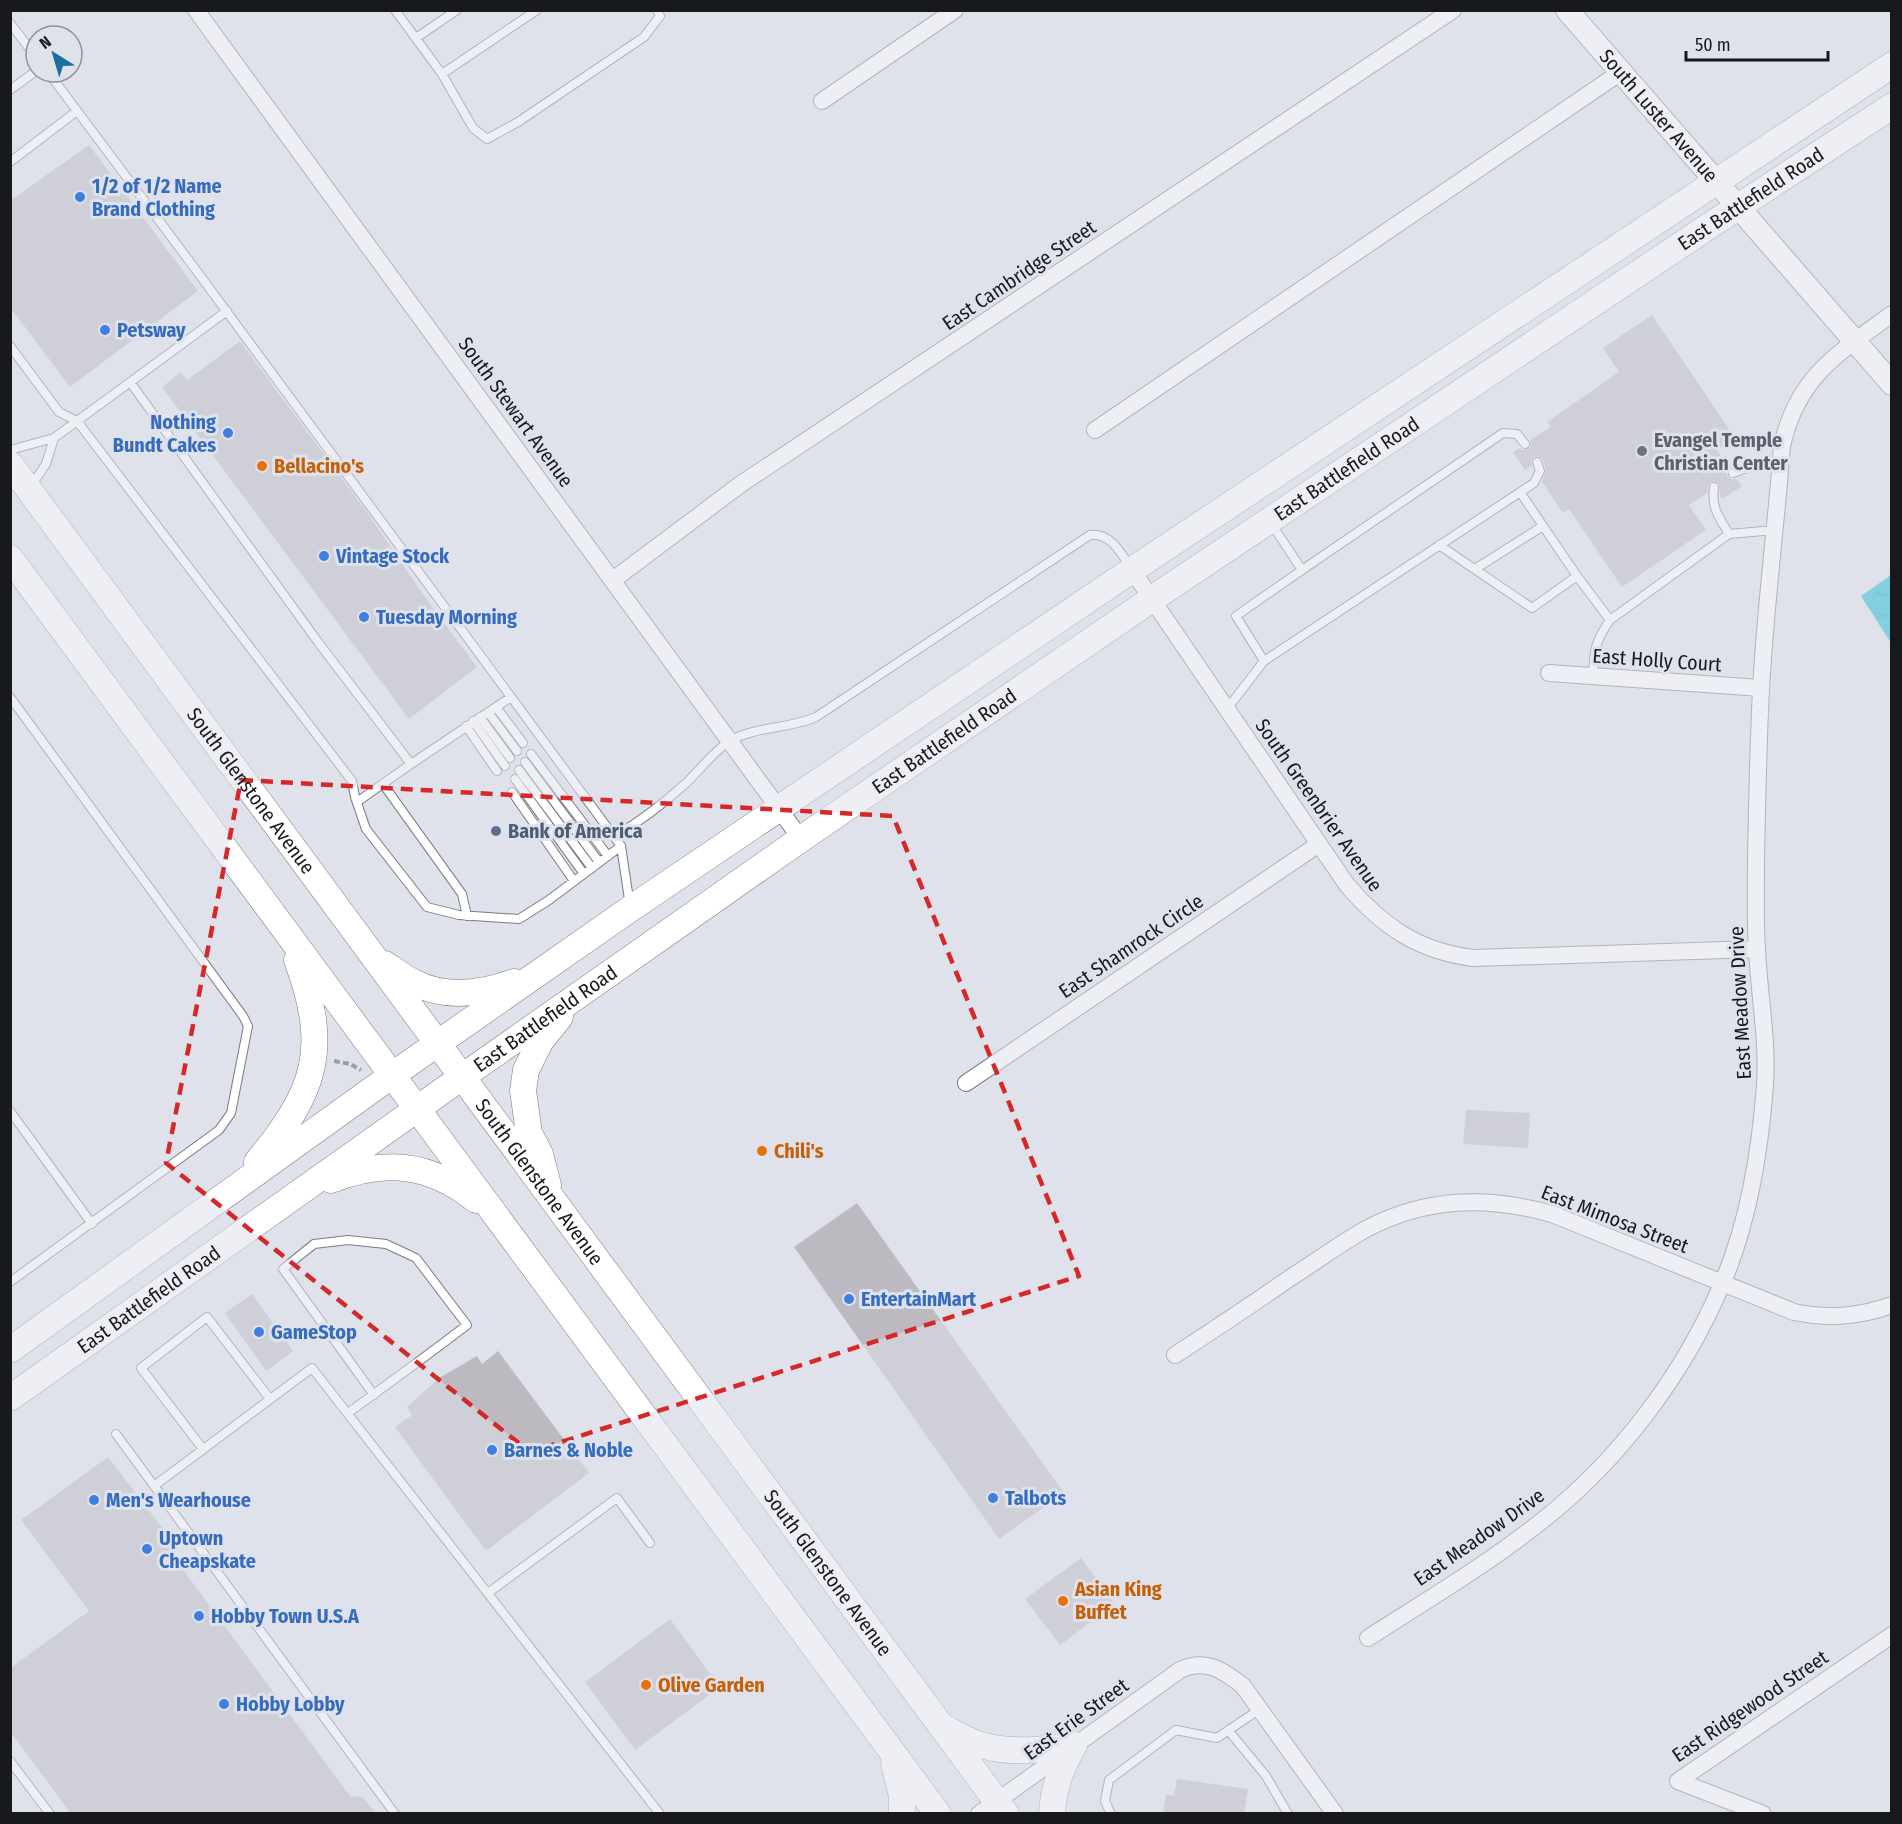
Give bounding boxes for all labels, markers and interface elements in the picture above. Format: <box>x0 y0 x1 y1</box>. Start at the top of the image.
north arrow <box>24 24 84 84</box>
scale bar <box>1686 24 1828 62</box>
text: N <box>36 32 55 53</box>
text: 50 m <box>1695 34 1731 56</box>
street label: South Luster Avenue <box>1595 44 1723 187</box>
street label: East Battlefield Road <box>1673 142 1828 255</box>
place label: 1/2 of 1/2 Name Brand Clothing <box>92 174 222 221</box>
marker: 1/2 of 1/2 Name Brand Clothing <box>73 190 87 204</box>
street label: East Cambridge Street <box>938 214 1101 335</box>
place label: Petsway <box>117 318 186 342</box>
marker: Petsway <box>98 323 112 337</box>
street label: South Stewart Avenue <box>453 332 579 492</box>
place label: Nothing Bundt Cakes <box>113 410 216 457</box>
street label: East Battlefield Road <box>1269 411 1424 526</box>
marker: Nothing Bundt Cakes <box>221 426 235 440</box>
place label: Evangel Temple Christian Center <box>1654 428 1788 475</box>
marker: Evangel Temple Christian Center <box>1635 444 1649 458</box>
place label: Bellacino's <box>274 454 364 478</box>
marker: Bellacino's <box>255 459 269 473</box>
place label: Vintage Stock <box>335 544 450 568</box>
marker: Vintage Stock <box>317 549 331 563</box>
place label: Tuesday Morning <box>376 605 517 629</box>
marker: Tuesday Morning <box>357 610 371 624</box>
street label: East Holly Court <box>1592 644 1723 677</box>
street label: East Battlefield Road <box>867 683 1021 799</box>
street label: South Glenstone Avenue <box>182 703 320 878</box>
street label: South Greenbrier Avenue <box>1250 714 1388 896</box>
place label: Bank of America <box>508 819 643 843</box>
marker: Bank of America <box>489 824 503 838</box>
street label: East Shamrock Circle <box>1054 889 1208 1003</box>
street label: East Meadow Drive <box>1724 926 1756 1080</box>
street label: East Battlefield Road <box>469 960 622 1077</box>
street label: South Glenstone Avenue <box>470 1094 609 1270</box>
place label: Chili's <box>774 1139 824 1163</box>
marker: Chili's <box>755 1144 769 1158</box>
street label: East Mimosa Street <box>1538 1180 1692 1258</box>
street label: East Battlefield Road <box>72 1241 225 1359</box>
place label: EntertainMart <box>861 1287 977 1311</box>
marker: EntertainMart <box>842 1292 856 1306</box>
place label: GameStop <box>271 1320 357 1344</box>
marker: GameStop <box>252 1325 266 1339</box>
place label: Barnes & Noble <box>504 1438 633 1462</box>
marker: Barnes & Noble <box>485 1443 499 1457</box>
street label: East Meadow Drive <box>1409 1483 1549 1591</box>
street label: South Glenstone Avenue <box>759 1485 897 1661</box>
place label: Talbots <box>1005 1486 1067 1510</box>
place label: Men's Wearhouse <box>106 1488 251 1512</box>
marker: Talbots <box>986 1491 1000 1505</box>
marker: Men's Wearhouse <box>87 1493 101 1507</box>
place label: Uptown Cheapskate <box>159 1526 256 1573</box>
marker: Uptown Cheapskate <box>140 1542 154 1556</box>
place label: Asian King Buffet <box>1074 1577 1162 1624</box>
marker: Asian King Buffet <box>1056 1594 1070 1608</box>
place label: Hobby Town U.S.A <box>211 1604 360 1628</box>
marker: Hobby Town U.S.A <box>192 1609 206 1623</box>
street label: East Ridgewood Street <box>1667 1645 1833 1767</box>
place label: Olive Garden <box>658 1673 765 1697</box>
street label: East Erie Street <box>1019 1673 1133 1765</box>
marker: Olive Garden <box>639 1678 653 1692</box>
place label: Hobby Lobby <box>236 1692 345 1716</box>
marker: Hobby Lobby <box>217 1697 231 1711</box>

